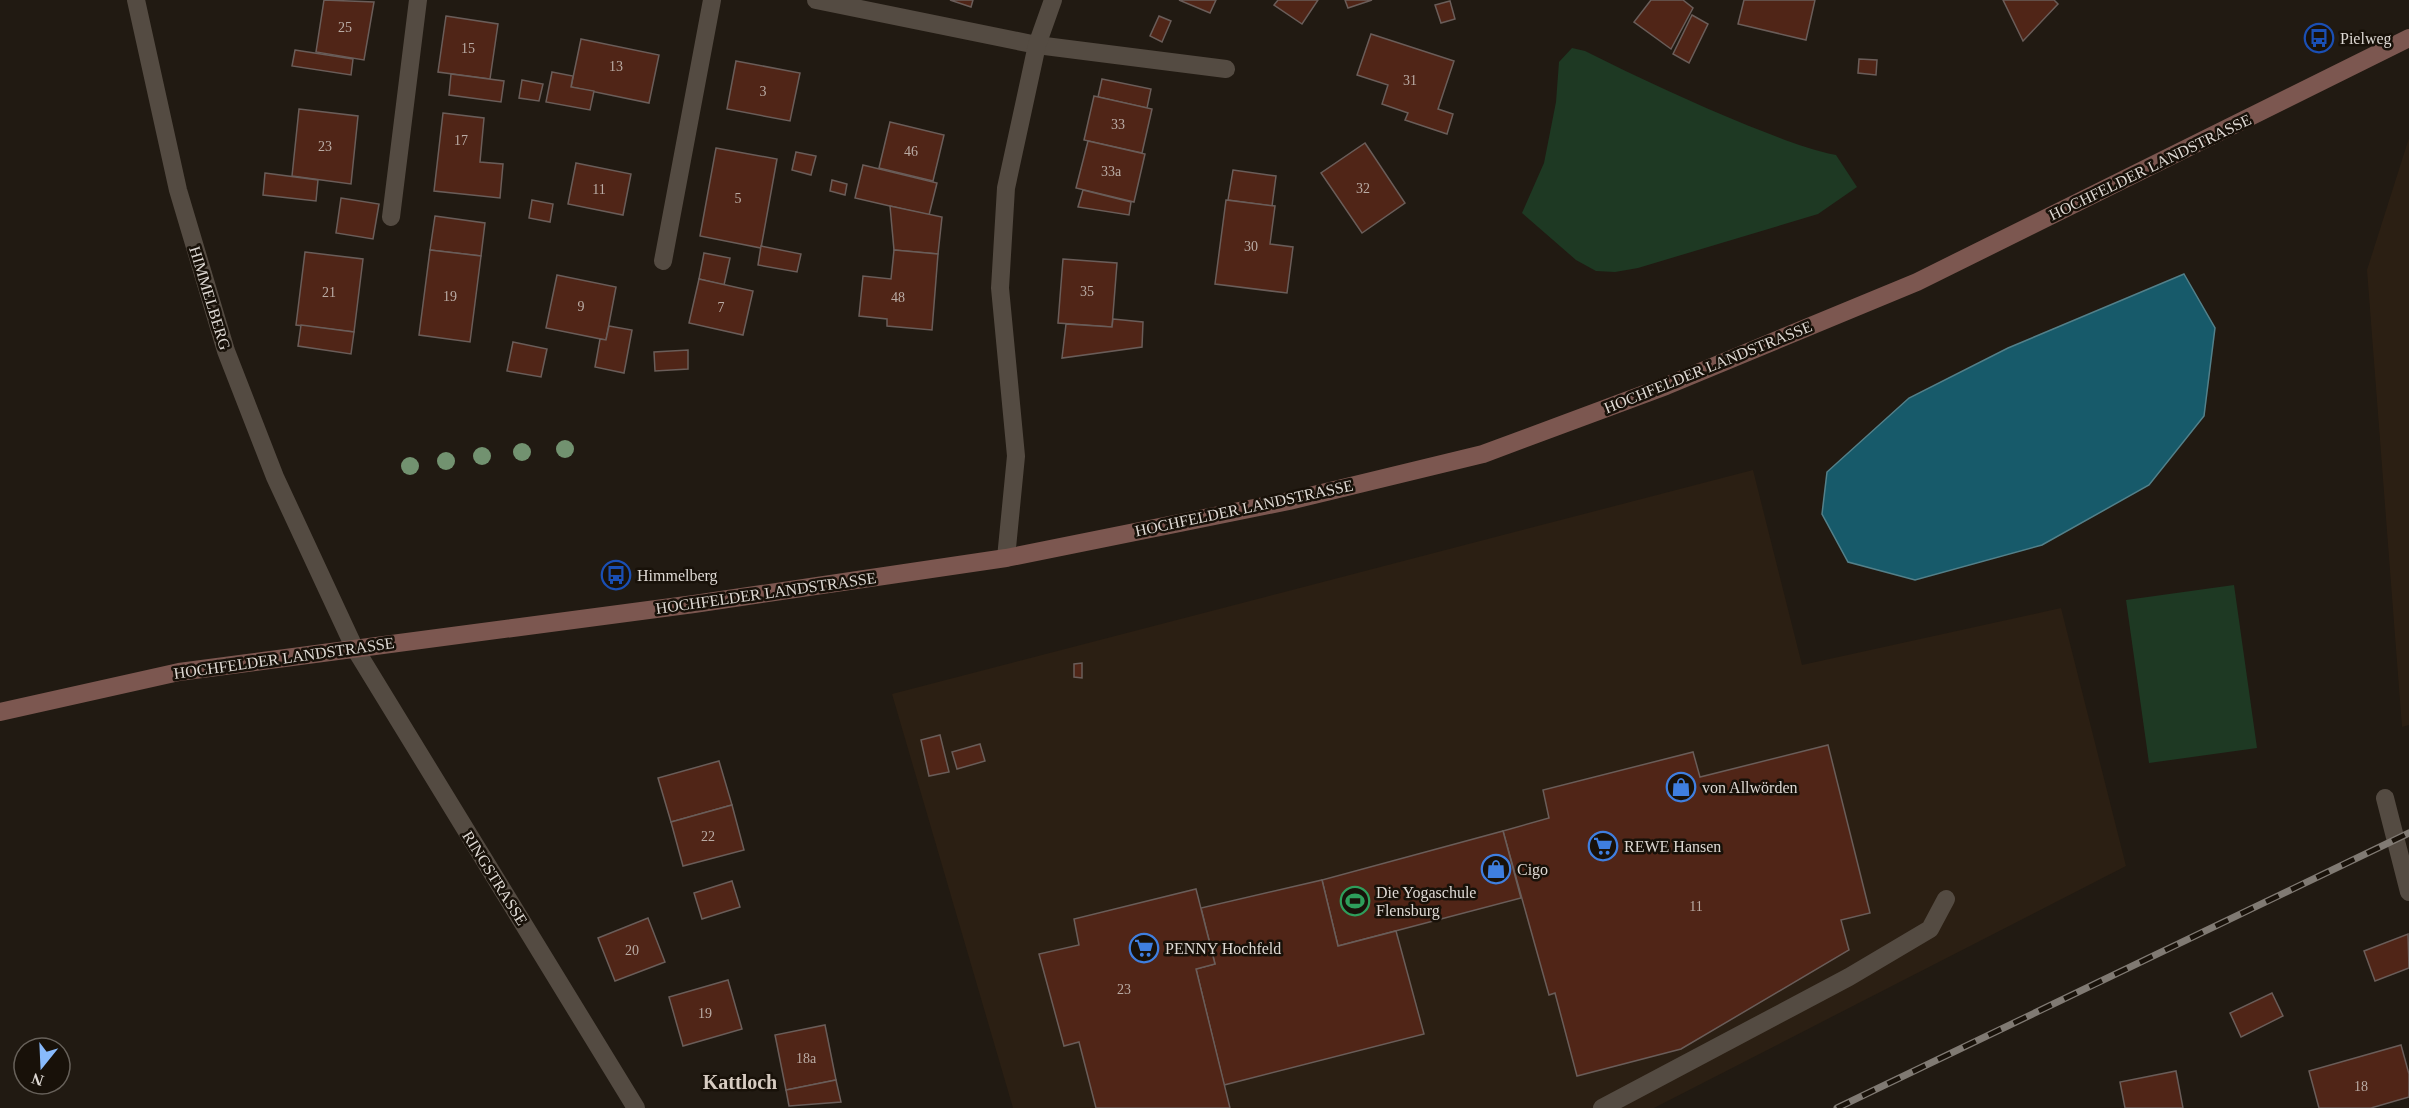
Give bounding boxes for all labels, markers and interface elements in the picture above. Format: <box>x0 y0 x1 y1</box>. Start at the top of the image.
house number: 25 <box>338 20 352 35</box>
bus stop icon: Pielweg <box>2303 22 2335 54</box>
place label: Pielweg <box>2340 30 2392 48</box>
house number: 15 <box>461 41 475 56</box>
house number: 13 <box>609 59 623 74</box>
house number: 31 <box>1403 73 1417 88</box>
house number: 3 <box>760 84 767 99</box>
street label: HOCHFELDER LANDSTRASSE <box>2046 111 2254 223</box>
house number: 33 <box>1111 117 1125 132</box>
house number: 17 <box>454 133 468 148</box>
house number: 23 <box>318 139 332 154</box>
house number: 46 <box>904 144 918 159</box>
house number: 33a <box>1101 164 1122 179</box>
house number: 32 <box>1356 181 1370 196</box>
house number: 11 <box>592 182 606 197</box>
house number: 5 <box>735 191 742 206</box>
house number: 30 <box>1244 239 1258 254</box>
street label: HIMMELBERG <box>186 244 234 352</box>
house number: 35 <box>1080 284 1094 299</box>
house number: 21 <box>322 285 336 300</box>
house number: 19 <box>443 289 457 304</box>
house number: 48 <box>891 290 905 305</box>
house number: 9 <box>578 299 585 314</box>
house number: 7 <box>718 300 725 315</box>
street label: HOCHFELDER LANDSTRASSE <box>1602 317 1814 417</box>
street label: HOCHFELDER LANDSTRASSE <box>1133 477 1355 539</box>
bus stop icon: Himmelberg <box>600 559 632 591</box>
place label: Himmelberg <box>637 567 718 585</box>
street label: HOCHFELDER LANDSTRASSE <box>655 569 877 617</box>
street label: HOCHFELDER LANDSTRASSE <box>173 634 395 682</box>
shop icon: von Allwörden <box>1665 771 1697 803</box>
place label: von Allwörden <box>1702 779 1798 796</box>
street label: RINGSTRASSE <box>459 828 531 928</box>
house number: 22 <box>701 829 715 844</box>
supermarket icon: REWE Hansen <box>1587 830 1619 862</box>
place label: REWE Hansen <box>1624 838 1721 855</box>
shop icon: Cigo <box>1480 853 1512 885</box>
place label: Cigo <box>1517 861 1548 879</box>
place label: Die Yogaschule Flensburg <box>1376 884 1476 920</box>
sports icon: Die Yogaschule Flensburg <box>1339 885 1371 917</box>
house number: 11 <box>1689 899 1703 914</box>
supermarket icon: PENNY Hochfeld <box>1128 932 1160 964</box>
place label: PENNY Hochfeld <box>1165 940 1281 957</box>
house number: 20 <box>625 943 639 958</box>
house number: 23 <box>1117 982 1131 997</box>
house number: 19 <box>698 1006 712 1021</box>
north arrow <box>12 1036 72 1096</box>
house number: 18a <box>796 1051 817 1066</box>
text: N <box>29 1070 46 1090</box>
district label: Kattloch <box>703 1071 777 1093</box>
house number: 18 <box>2354 1079 2368 1094</box>

